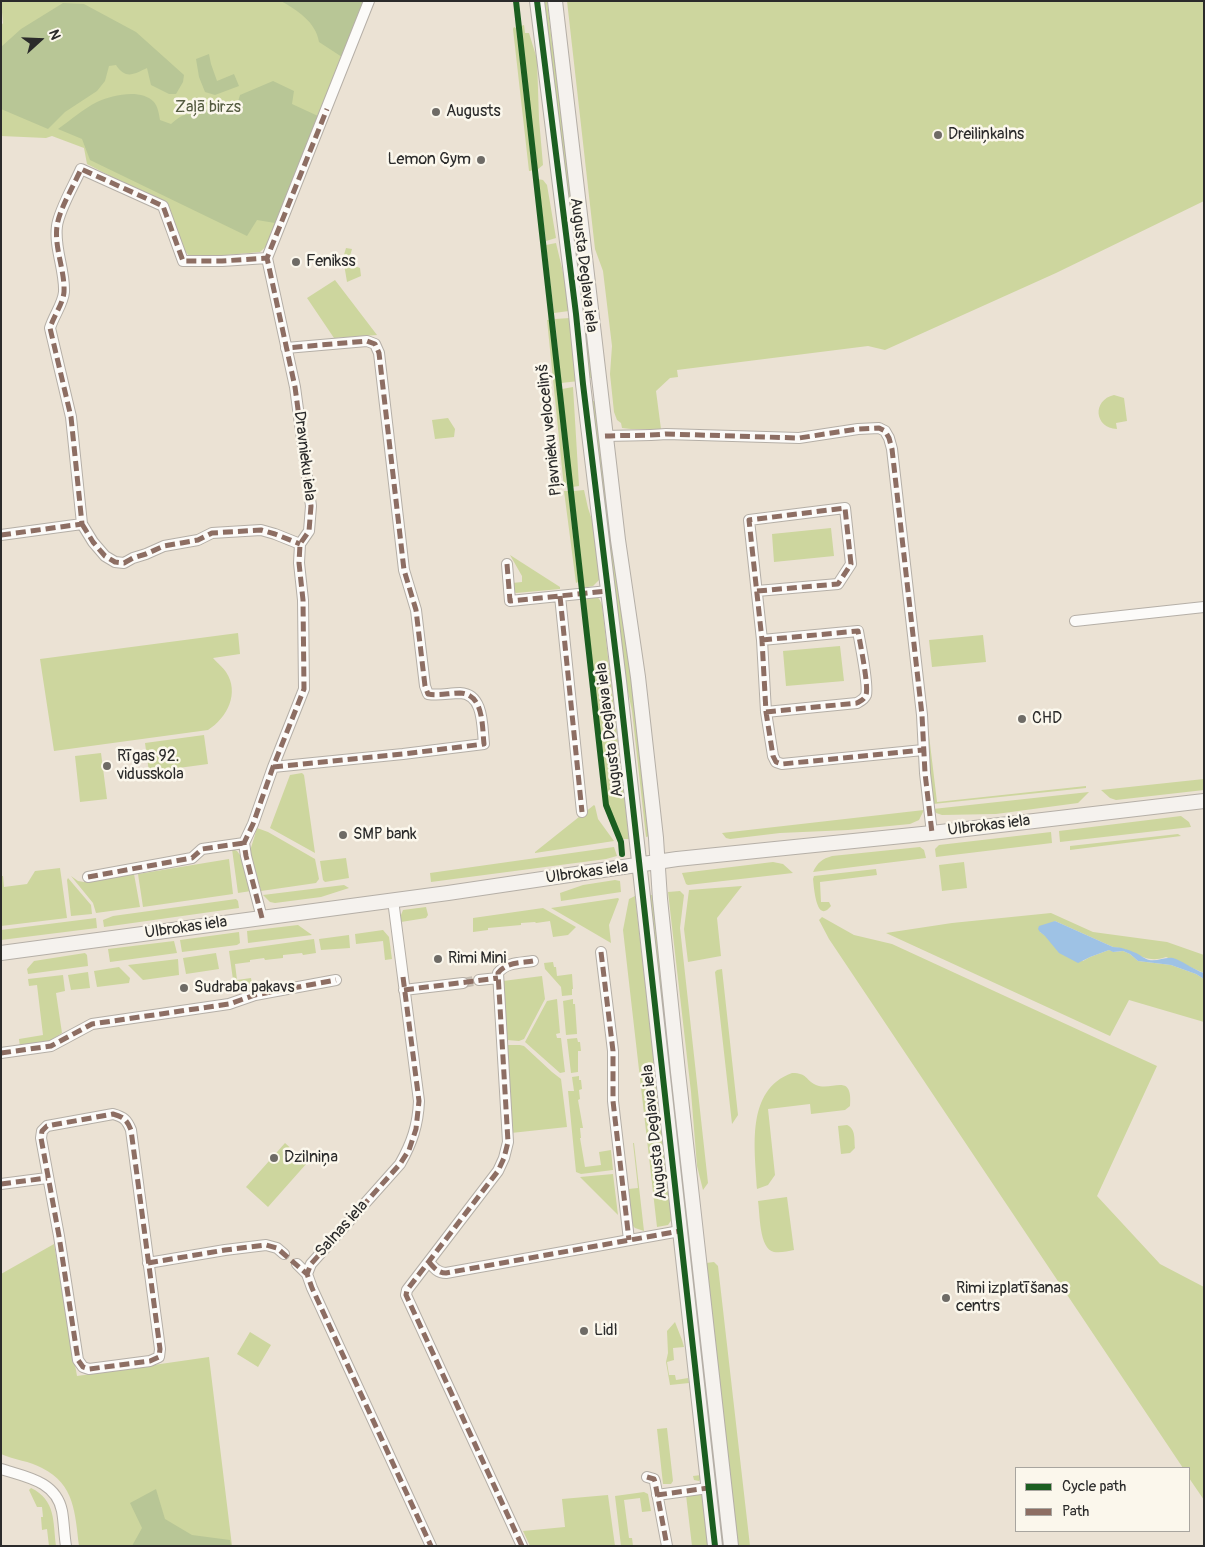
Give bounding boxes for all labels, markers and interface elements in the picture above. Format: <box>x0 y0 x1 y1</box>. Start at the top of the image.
north arrow <box>15 15 65 65</box>
text: N <box>45 27 64 42</box>
park label: Zaļā birzs <box>175 98 241 118</box>
place label: Augusts <box>446 102 501 122</box>
marker: Augusts <box>430 106 442 118</box>
place label: Dreiliņkalns <box>948 125 1024 145</box>
marker: Dreiliņkalns <box>932 129 944 141</box>
place label: Lemon Gym <box>387 150 471 170</box>
marker: Lemon Gym <box>475 154 487 166</box>
street label: Augusta Deglava iela <box>565 196 601 334</box>
place label: Fenikss <box>306 252 356 272</box>
marker: Fenikss <box>290 256 302 268</box>
street label: Pļavnieku veloceliņš <box>534 363 566 497</box>
street label: Dravnieku iela <box>289 410 319 502</box>
street label: Augusta Deglava iela <box>592 661 628 799</box>
place label: CHD <box>1032 709 1062 729</box>
marker: CHD <box>1016 713 1028 725</box>
place label: Rīgas 92. vidusskola <box>117 747 184 785</box>
marker: Rīgas 92. vidusskola <box>101 760 113 772</box>
street label: Ulbrokas iela <box>947 811 1031 841</box>
place label: SMP bank <box>353 825 417 845</box>
marker: SMP bank <box>337 829 349 841</box>
street label: Ulbrokas iela <box>545 858 629 888</box>
street label: Ulbrokas iela <box>144 913 228 943</box>
place label: Rimi Mini <box>448 949 506 969</box>
marker: Rimi Mini <box>432 953 444 965</box>
place label: Sudraba pakavs <box>194 978 295 998</box>
marker: Sudraba pakavs <box>178 982 190 994</box>
street label: Augusta Deglava iela <box>638 1064 672 1200</box>
place label: Dzilniņa <box>284 1148 338 1168</box>
marker: Dzilniņa <box>268 1152 280 1164</box>
street label: Salnas iela <box>312 1197 372 1261</box>
place label: Rimi izplatīšanas centrs <box>956 1279 1068 1317</box>
marker: Rimi izplatīšanas centrs <box>940 1292 952 1304</box>
place label: Lidl <box>594 1321 618 1341</box>
marker: Lidl <box>578 1325 590 1337</box>
legend <box>1015 1467 1190 1532</box>
text: Cycle path <box>1062 1477 1126 1496</box>
text: Path <box>1062 1502 1089 1521</box>

